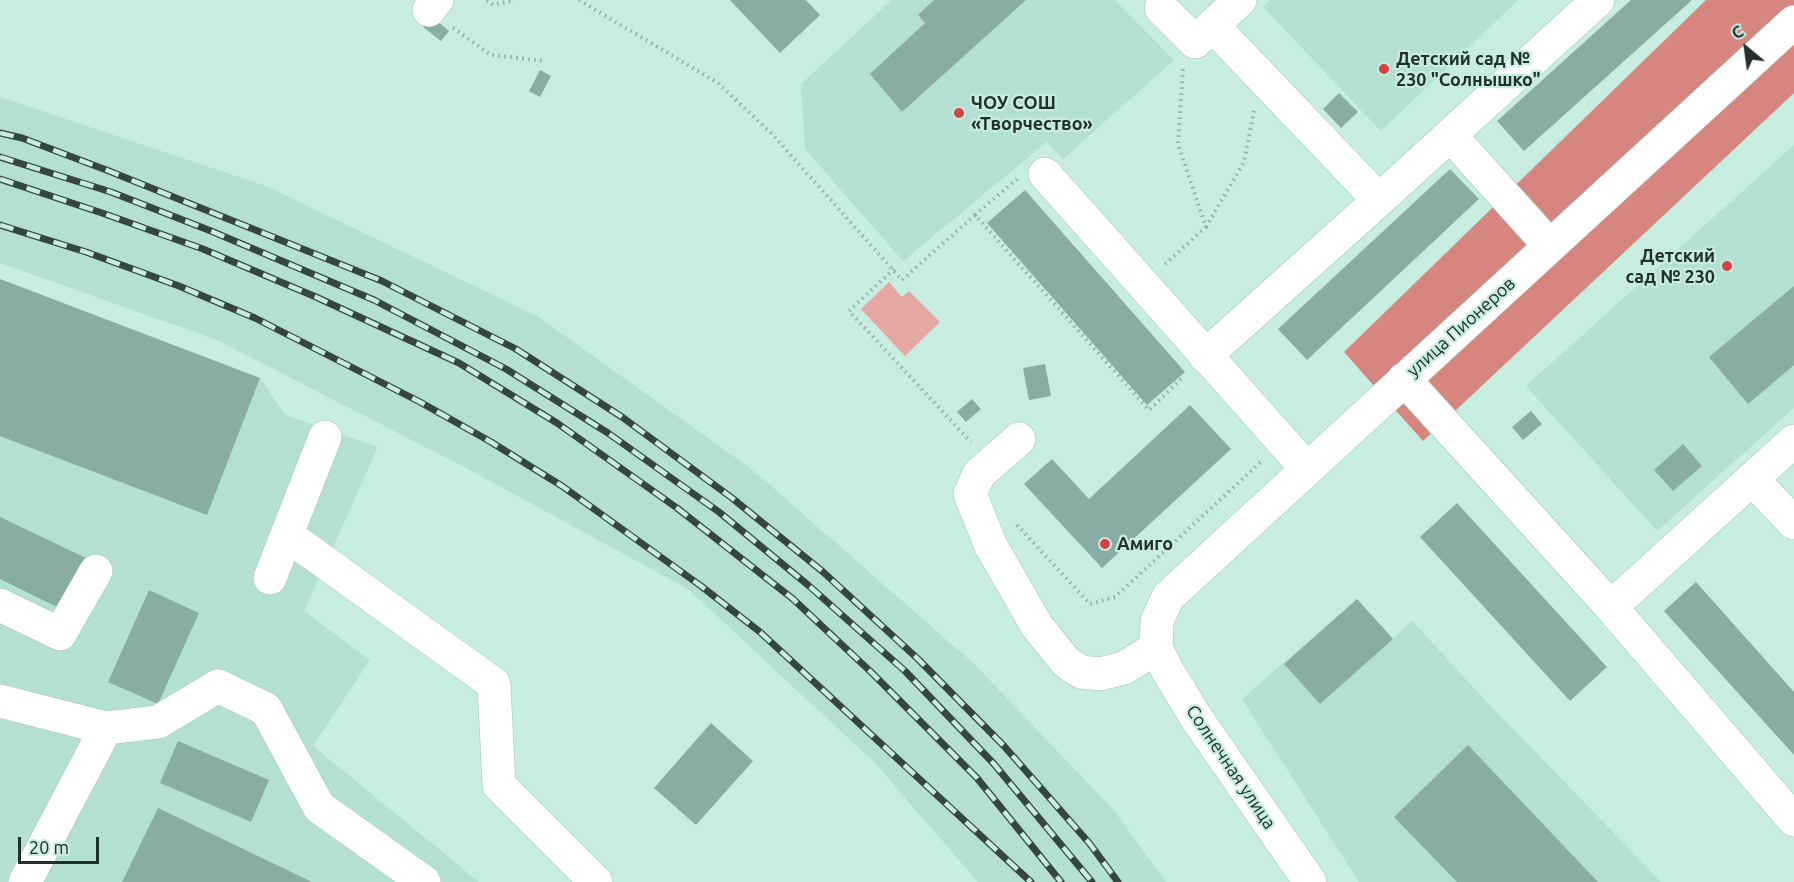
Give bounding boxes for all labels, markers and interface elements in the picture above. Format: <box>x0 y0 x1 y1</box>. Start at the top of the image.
north arrow <box>1716 18 1776 78</box>
text: С <box>1728 22 1746 43</box>
place label: Детский сад № 230 "Солнышко" <box>1396 48 1540 90</box>
marker: Детский сад № 230 "Солнышко" <box>1377 62 1391 76</box>
place label: ЧОУ СОШ «Творчество» <box>971 92 1093 134</box>
marker: ЧОУ СОШ «Творчество» <box>952 106 966 120</box>
place label: Детский сад № 230 <box>1626 245 1715 288</box>
marker: Детский сад № 230 <box>1720 259 1734 273</box>
street label: улица Пионеров <box>1402 273 1520 381</box>
place label: Амиго <box>1117 533 1173 555</box>
marker: Амиго <box>1098 537 1112 551</box>
street label: Солнечная улица <box>1182 701 1280 833</box>
scale bar <box>21 825 102 863</box>
text: 20 m <box>29 837 69 857</box>

